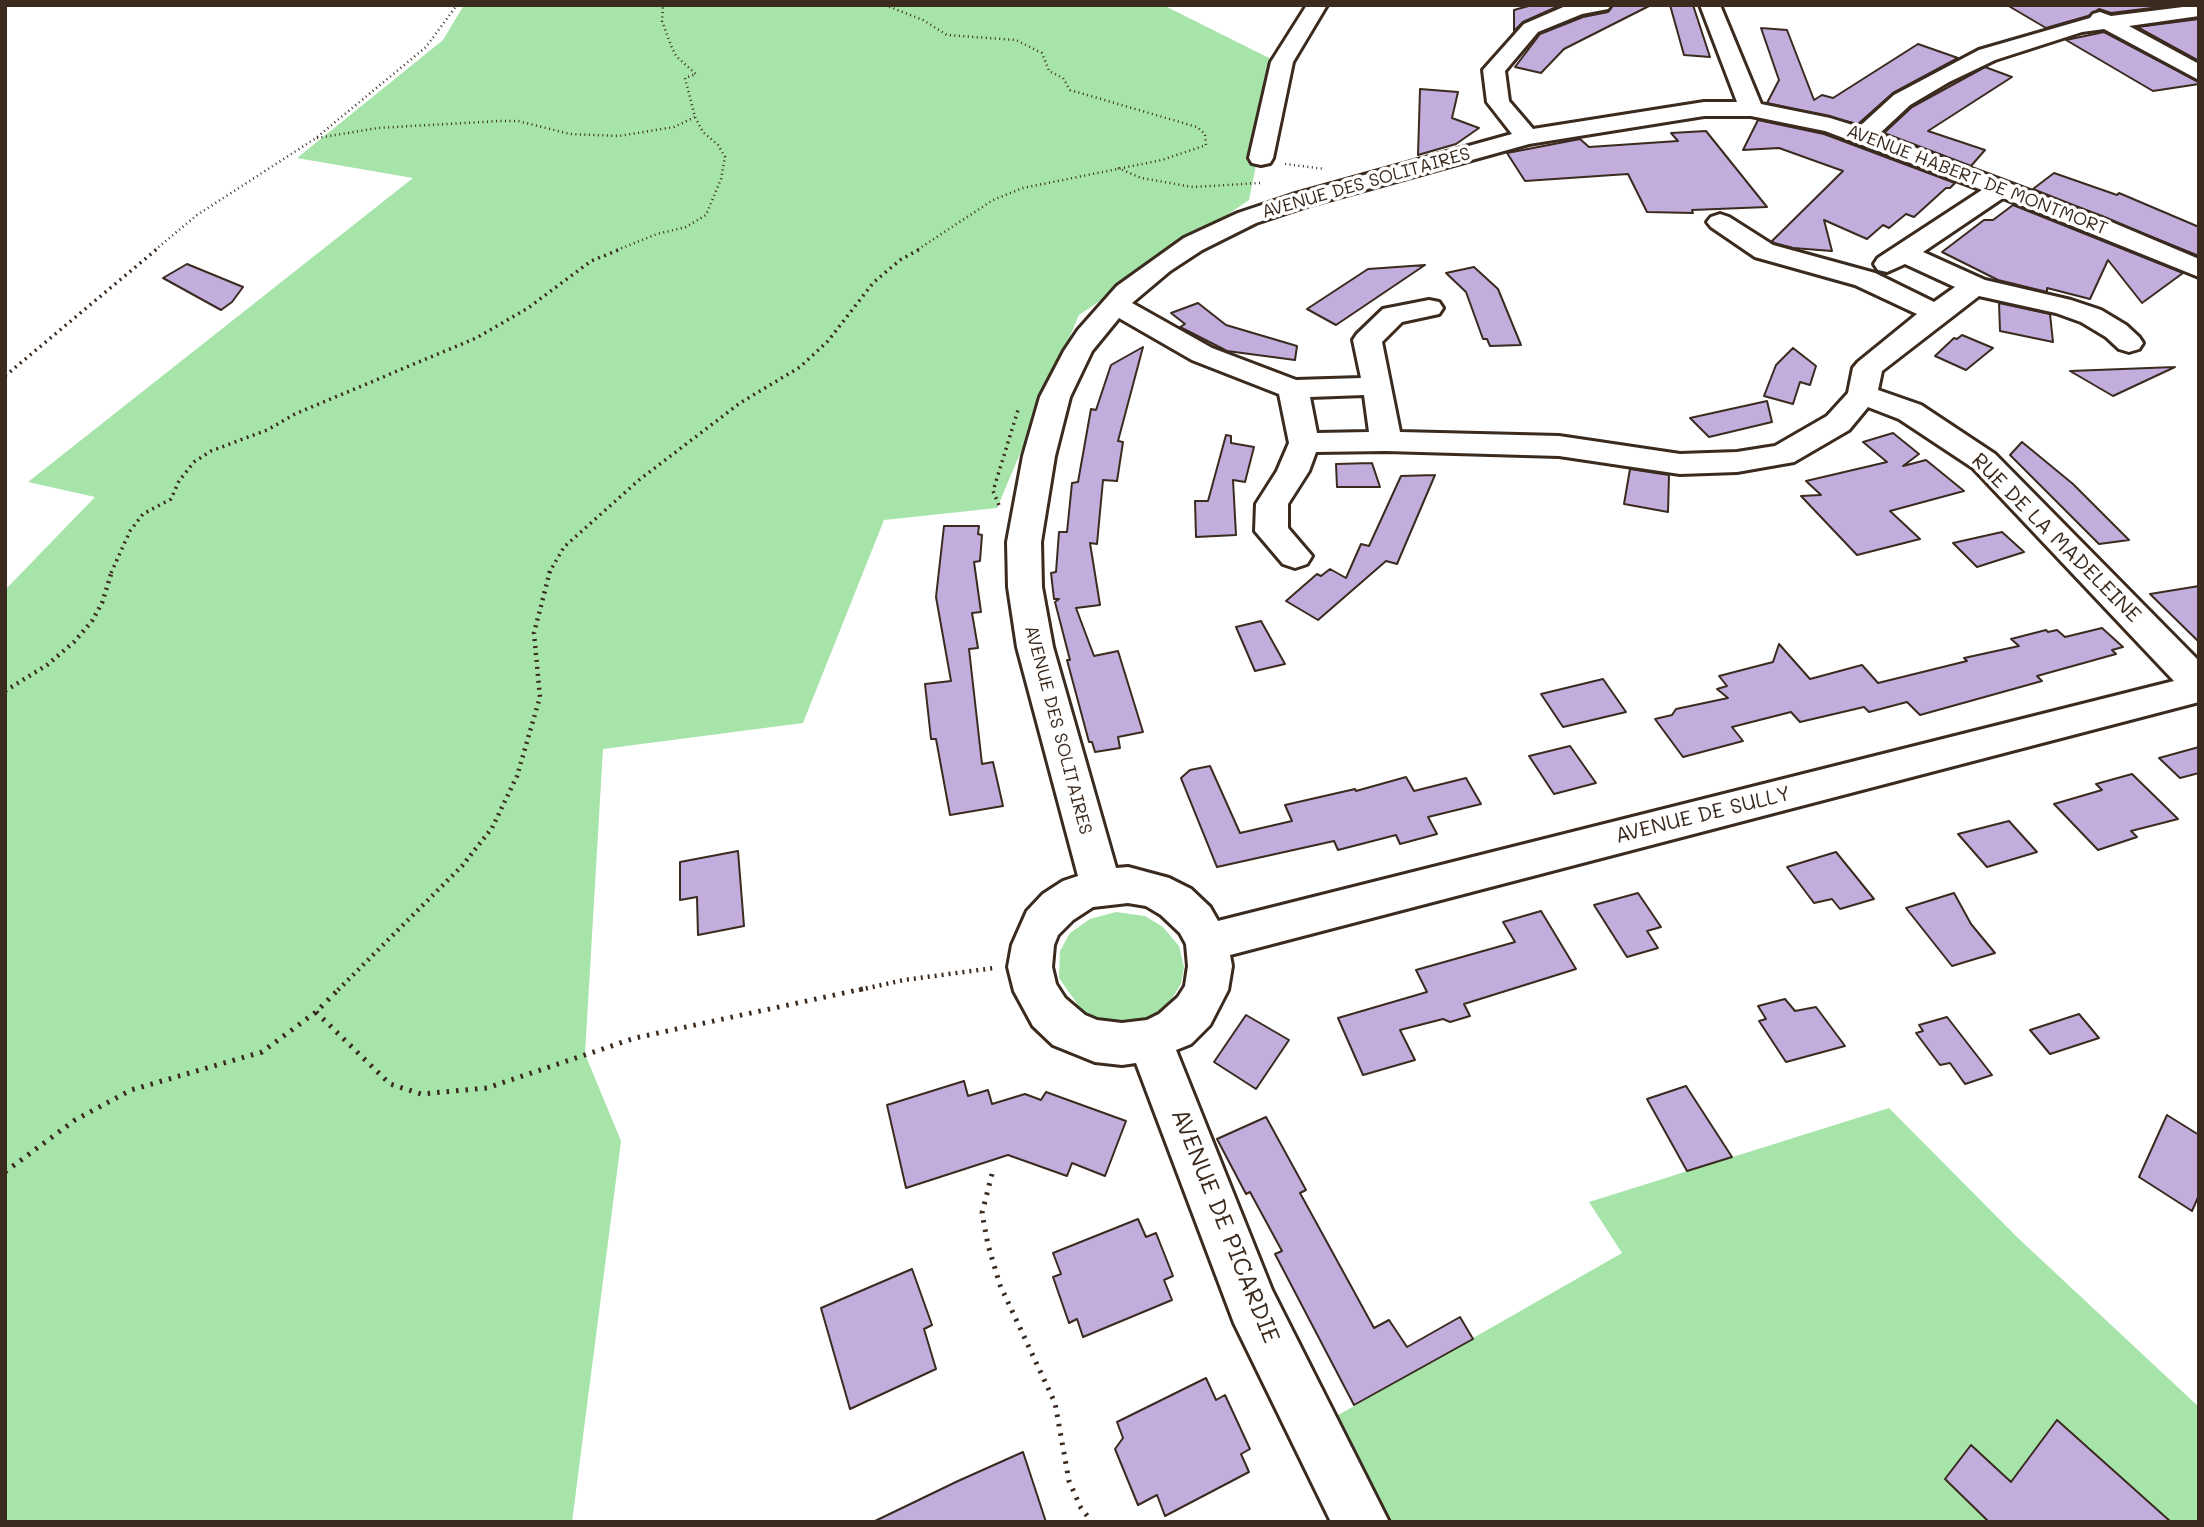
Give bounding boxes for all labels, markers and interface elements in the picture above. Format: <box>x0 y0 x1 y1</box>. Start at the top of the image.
street label: AVENUE HABERT DE MONTMORT <box>1844 120 2110 240</box>
street label: AVENUE DES SOLITAIRES <box>1259 143 1473 223</box>
street label: RUE DE LA MADELEINE <box>1966 448 2146 628</box>
street label: AVENUE DES SOLITAIRES <box>1020 623 1096 837</box>
street label: AVENUE DE SULLY <box>1613 781 1793 849</box>
street label: AVENUE DE PICARDIE <box>1165 1105 1285 1347</box>

